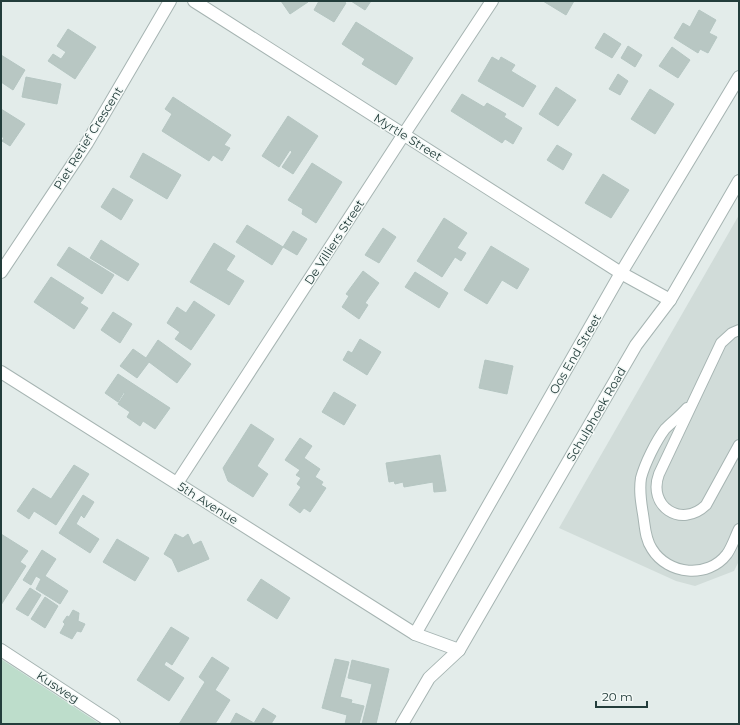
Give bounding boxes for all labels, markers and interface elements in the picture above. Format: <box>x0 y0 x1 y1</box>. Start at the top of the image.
street label: Piet Retief Crescent <box>50 84 126 192</box>
street label: Myrtle Street <box>371 110 445 164</box>
street label: De Villiers Street <box>301 196 367 287</box>
street label: Oos End Street <box>546 311 604 397</box>
street label: Schulphoek Road <box>563 364 629 464</box>
street label: 5th Avenue <box>175 479 241 527</box>
street label: Kusweg <box>34 668 82 706</box>
scale bar <box>596 683 647 709</box>
text: 20 m <box>602 689 633 704</box>

